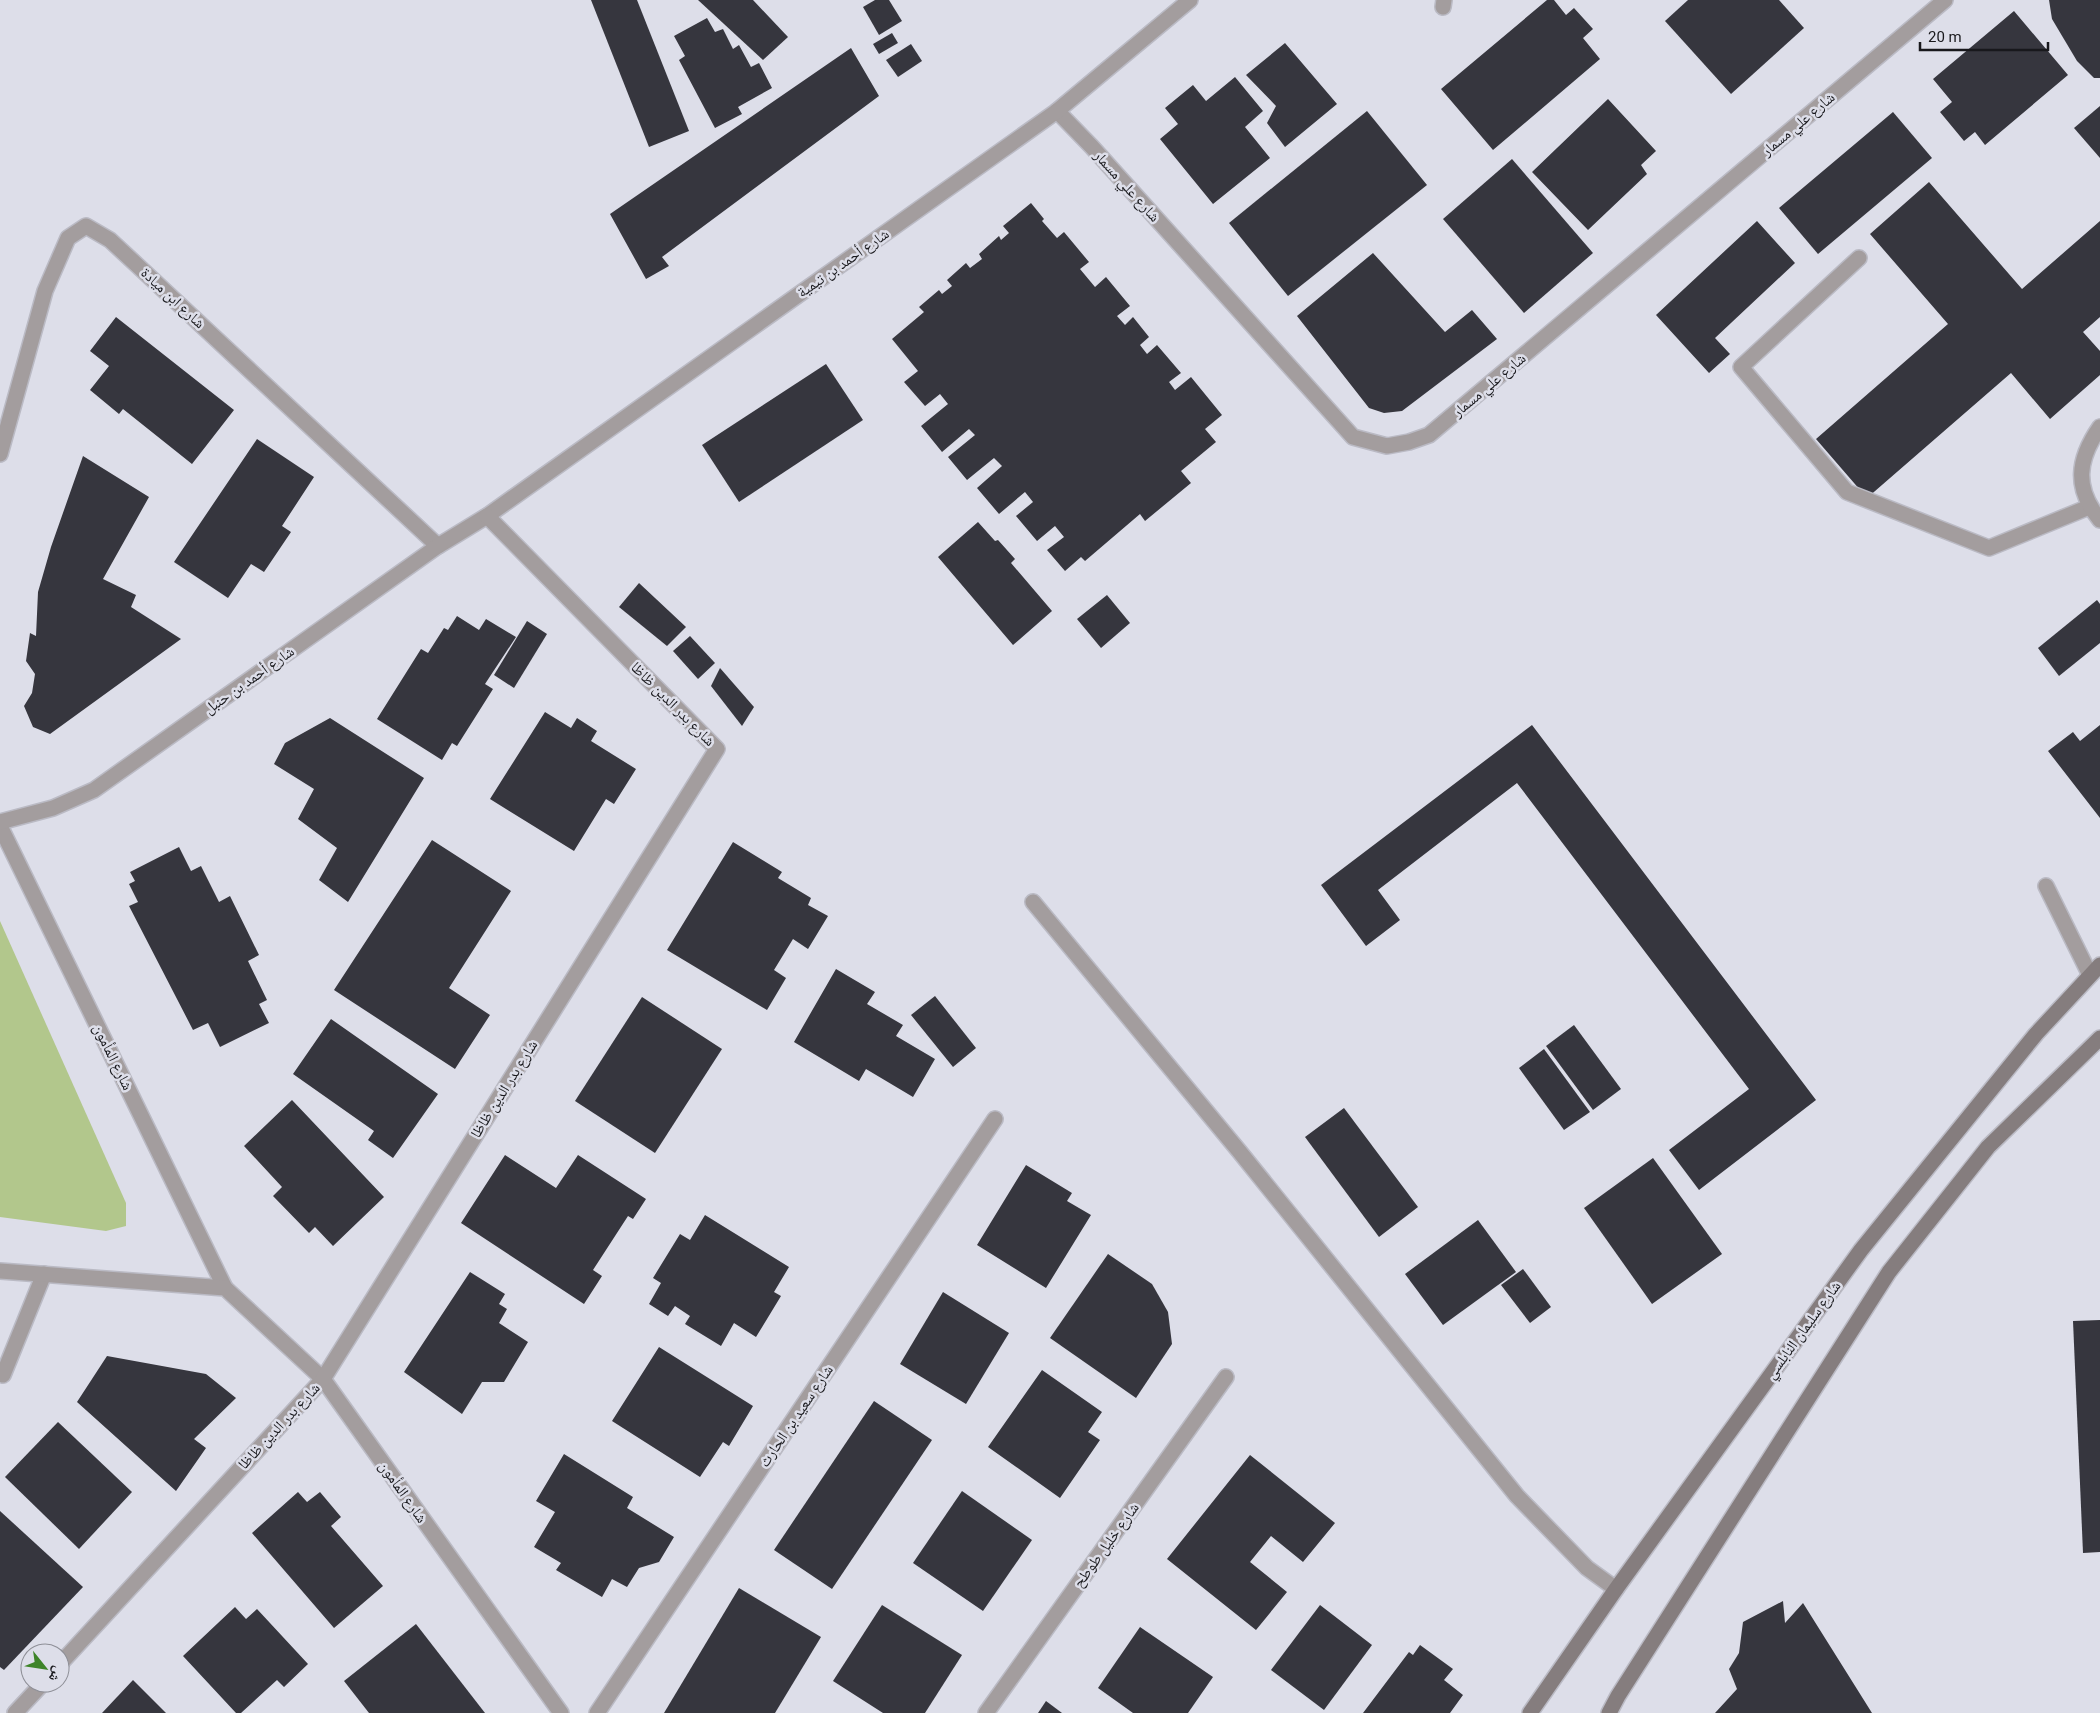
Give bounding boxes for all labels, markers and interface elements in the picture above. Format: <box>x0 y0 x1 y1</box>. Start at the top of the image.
scale bar <box>1920 20 2048 52</box>
text: 20 m <box>1928 28 1962 46</box>
street label: شارع علي مسمار <box>1757 88 1840 163</box>
street label: شارع علي مسمار <box>1087 146 1164 227</box>
street label: شارع أحمد بن تيمية <box>794 225 893 302</box>
street label: شارع ابن ميادة <box>137 264 209 333</box>
street label: شارع علي مسمار <box>1448 349 1531 424</box>
street label: شارع أحمد بن حنبل <box>200 642 298 719</box>
street label: شارع بدر الدين ظاظا <box>626 658 719 751</box>
street label: شارع المأمون <box>88 1021 137 1094</box>
street label: شارع بدر الدين ظاظا <box>467 1037 542 1142</box>
street label: شارع سليمان النابلسي <box>1761 1277 1847 1384</box>
street label: شارع سعيد بن الحارث <box>755 1362 838 1471</box>
street label: شارع بدر الدين ظاظا <box>234 1379 325 1474</box>
street label: شارع المأمون <box>374 1457 431 1527</box>
street label: شارع خليل طوطح <box>1069 1499 1144 1591</box>
north arrow <box>20 1643 70 1693</box>
text: ش <box>45 1664 67 1685</box>

